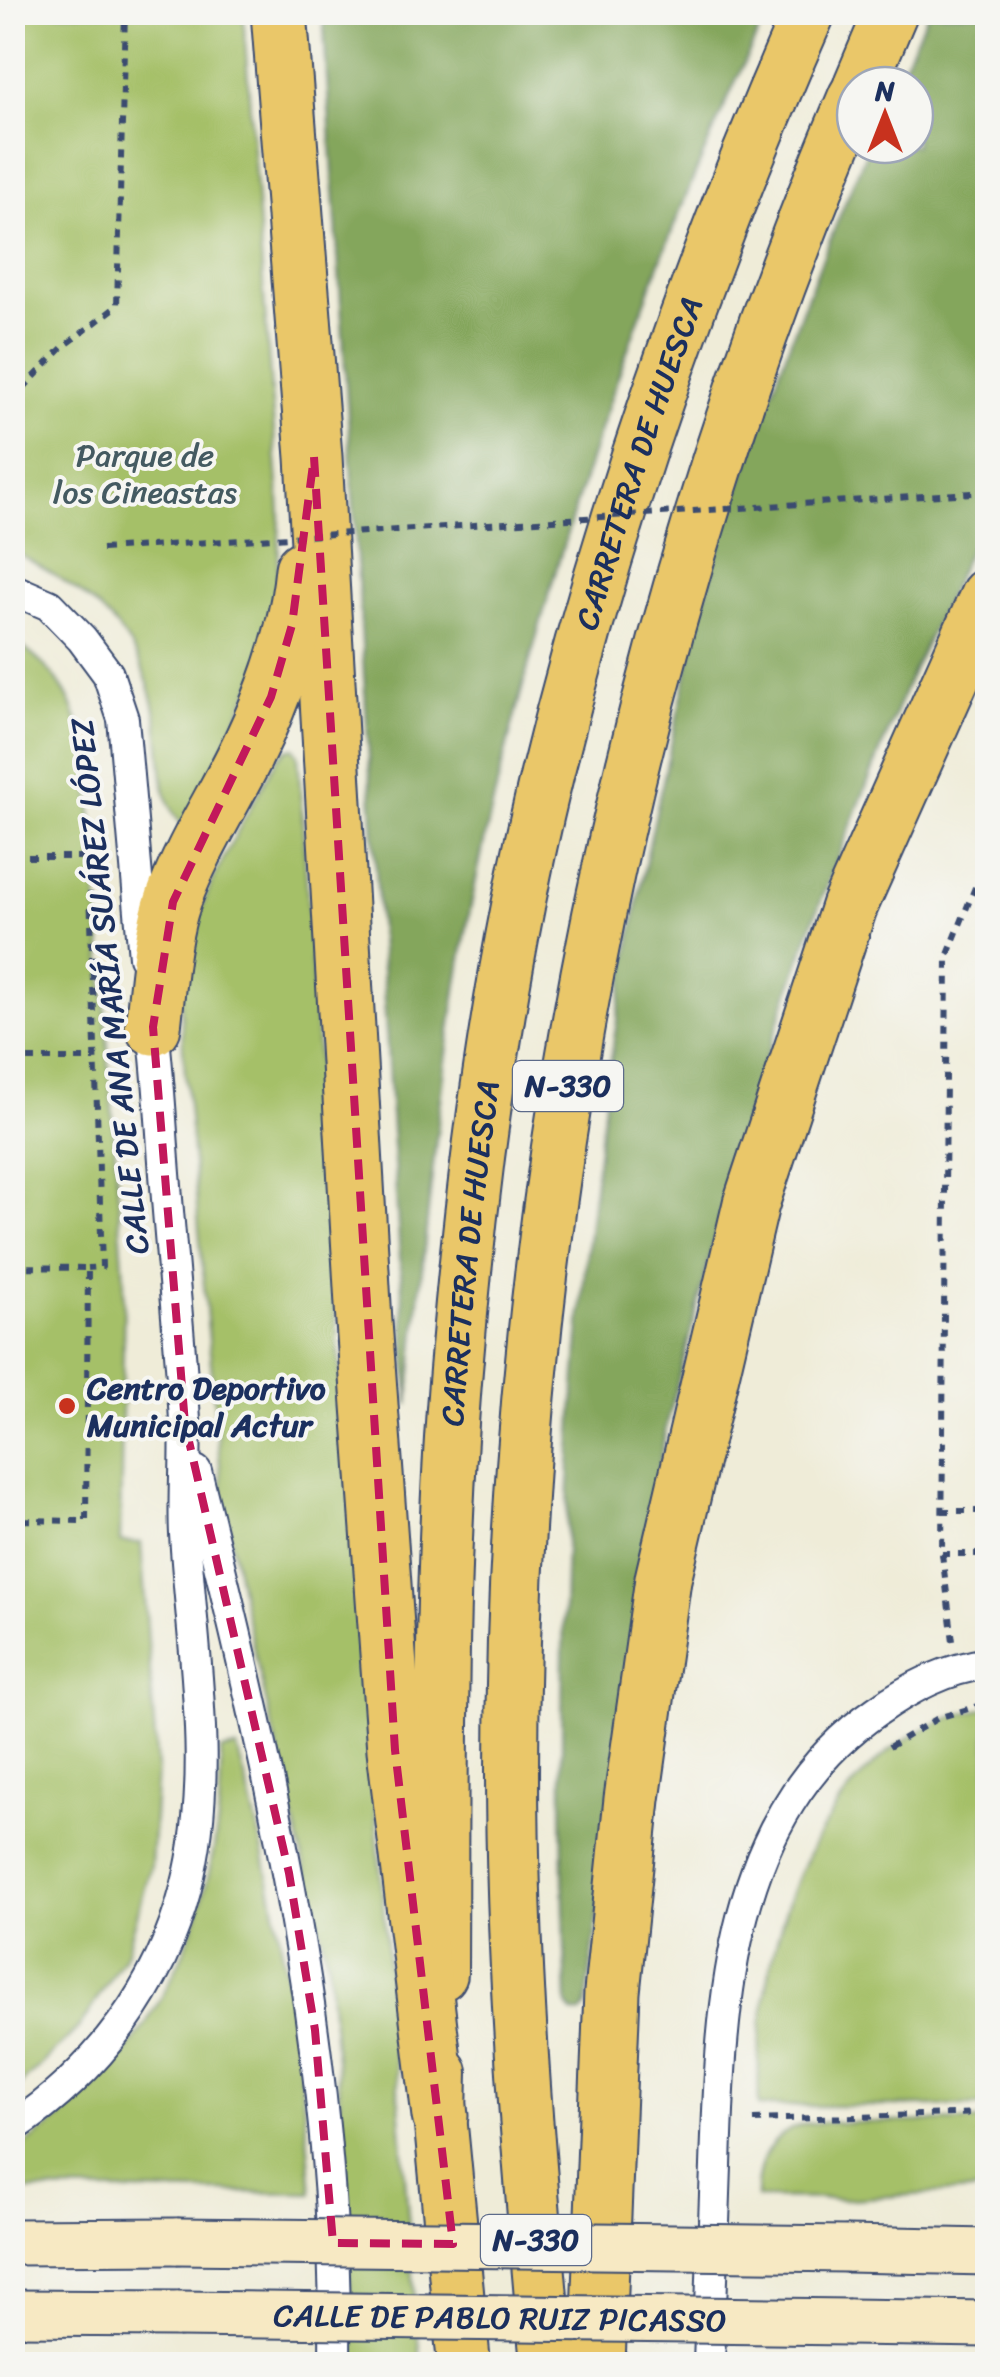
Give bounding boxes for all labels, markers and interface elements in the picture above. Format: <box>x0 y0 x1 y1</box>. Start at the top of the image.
north arrow <box>835 65 935 165</box>
text: N <box>874 66 895 115</box>
street label: CARRETERA DE HUESCA <box>558 288 720 636</box>
park label: Parque de los Cineastas <box>53 427 237 521</box>
street label: CALLE DE ANA MARÍA SUÁREZ LÓPEZ <box>53 714 167 1257</box>
road number: N-330 <box>513 1061 623 1111</box>
street label: CARRETERA DE HUESCA <box>423 1076 517 1428</box>
place label: Centro Deportivo Municipal Actur <box>86 1360 326 1454</box>
marker: Centro Deportivo Municipal Actur <box>56 1395 78 1417</box>
road number: N-330 <box>481 2215 591 2265</box>
street label: CALLE DE PABLO RUIZ PICASSO <box>273 2287 727 2349</box>

